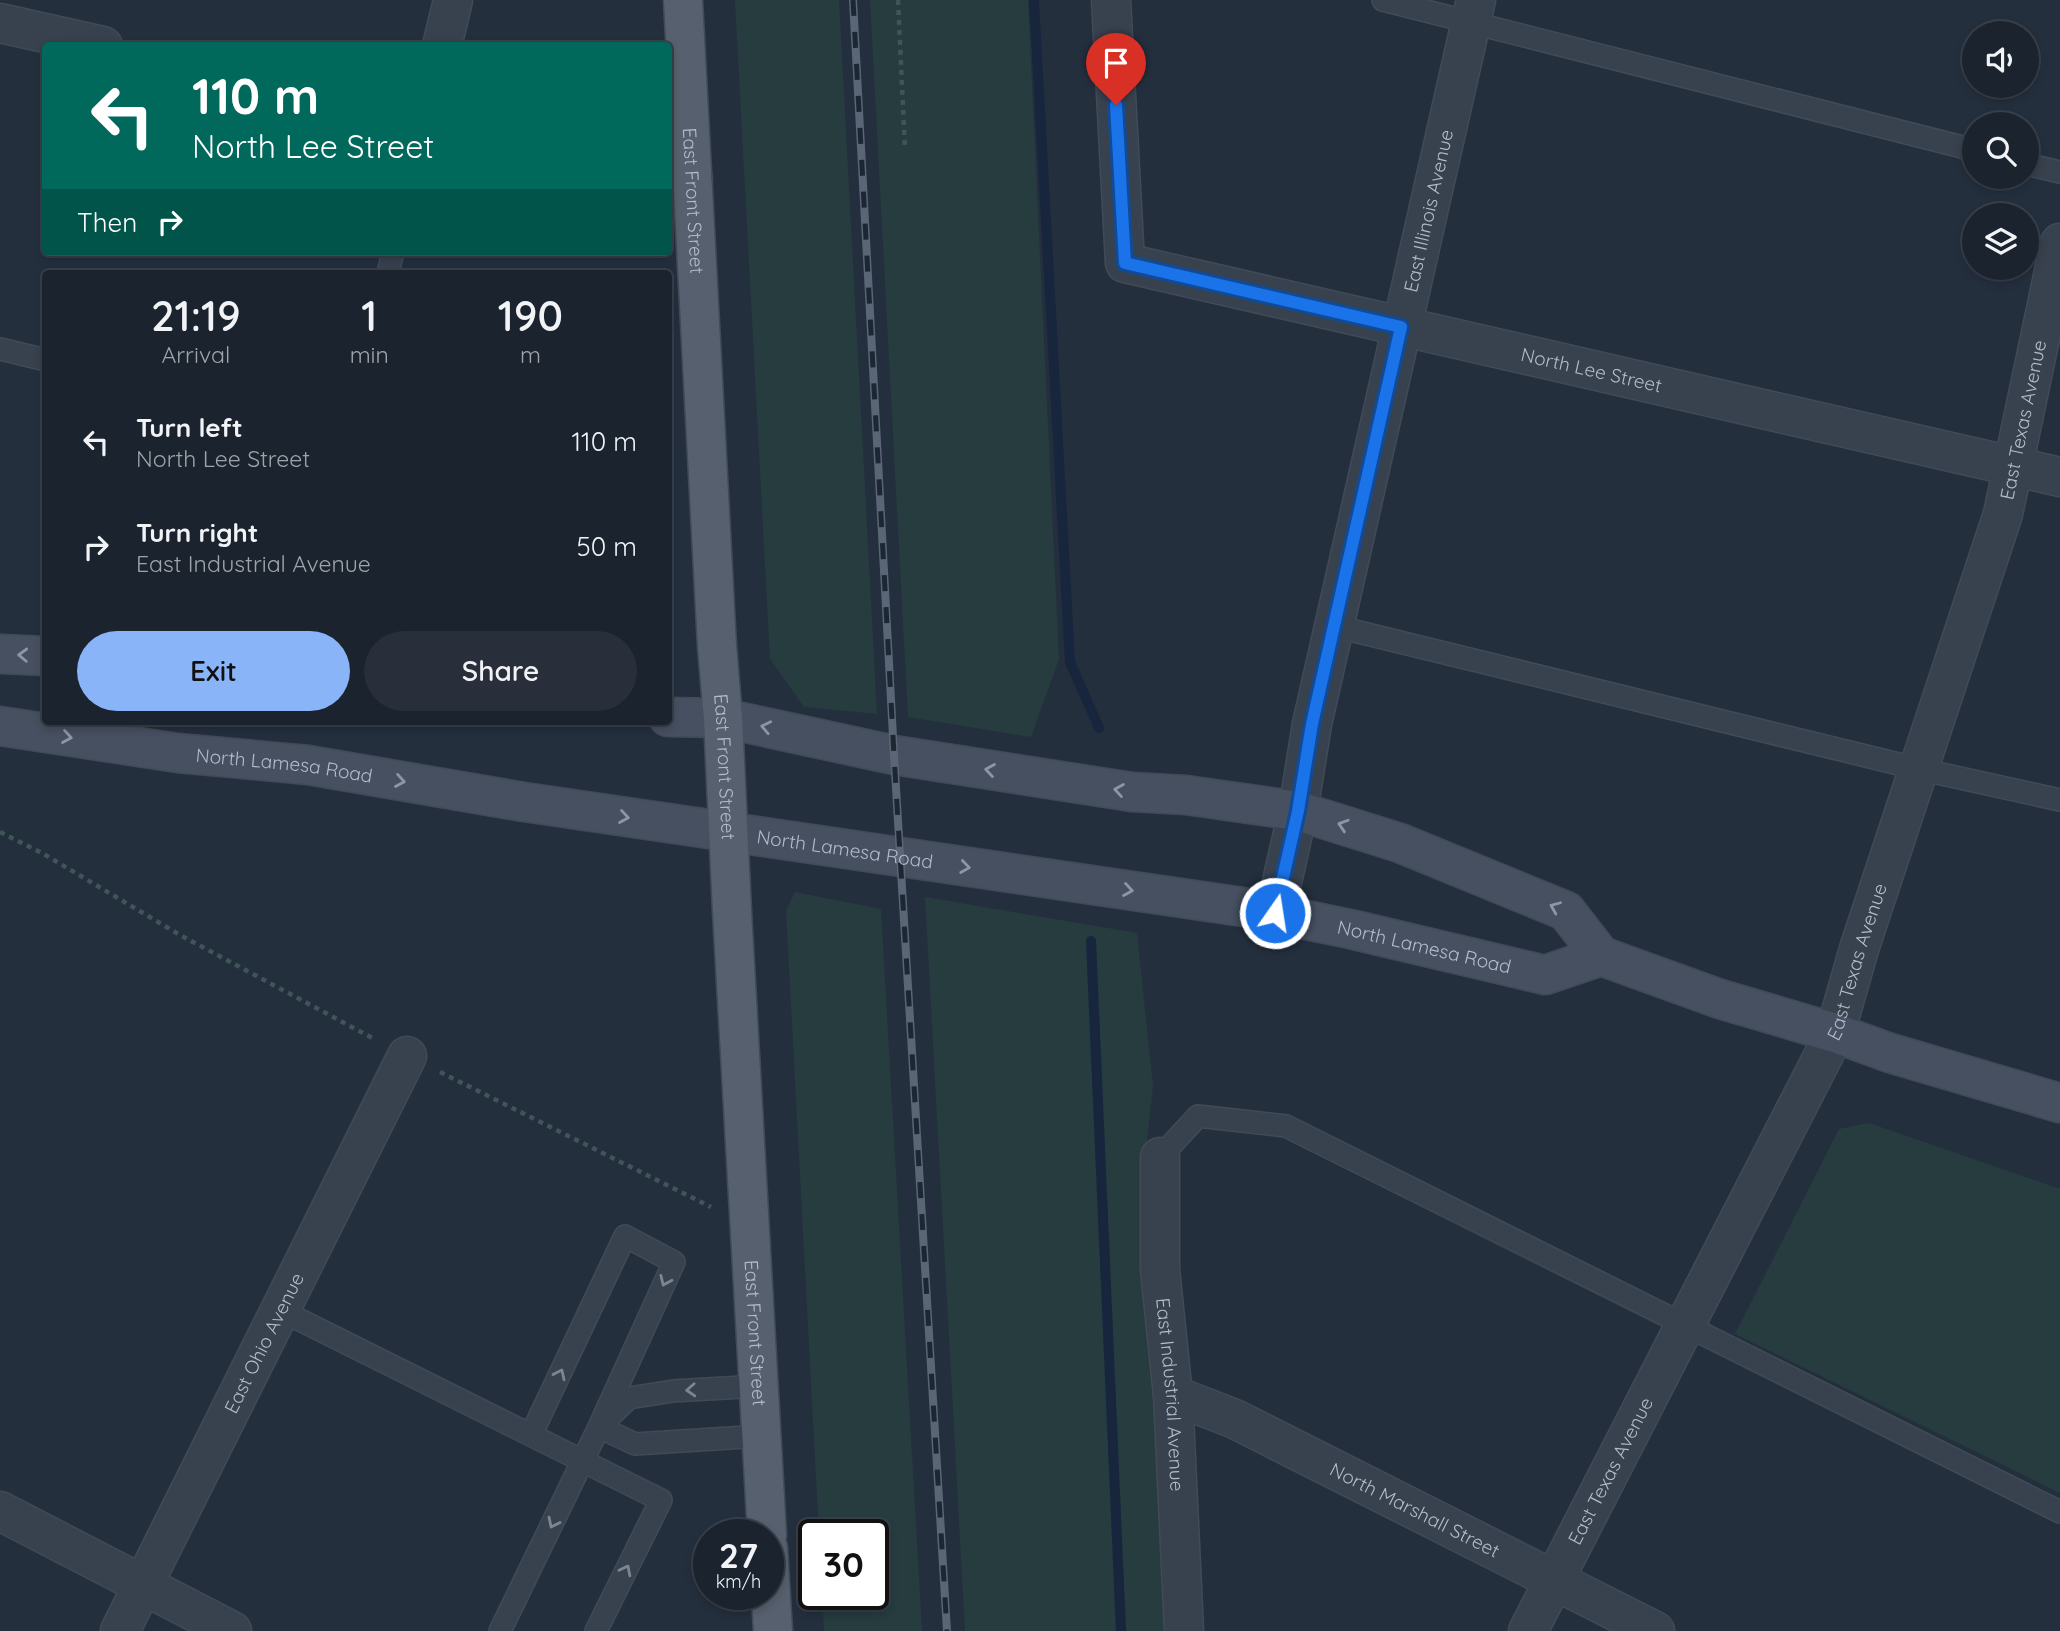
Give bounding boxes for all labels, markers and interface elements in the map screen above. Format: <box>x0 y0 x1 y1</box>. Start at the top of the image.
map controls <box>1962 21 2039 280</box>
button: sound <box>1962 21 2039 98</box>
pin <box>1086 33 1146 105</box>
icon: arrive <box>1097 44 1135 82</box>
text: 110 m <box>192 65 319 126</box>
icon: left <box>77 70 168 161</box>
button: search <box>1962 112 2039 189</box>
text: North Lee Street <box>192 126 434 166</box>
street label: East Front Street <box>678 127 709 274</box>
street label: East Illinois Avenue <box>1398 127 1458 294</box>
icon: right <box>151 203 189 241</box>
button: layers <box>1962 203 2039 280</box>
text: Then <box>77 206 137 239</box>
text: 21:19 <box>151 289 241 342</box>
text: 1 <box>361 289 377 342</box>
text: 190 <box>498 289 563 342</box>
street label: East Texas Avenue <box>1994 338 2051 502</box>
text: Arrival <box>161 340 230 369</box>
text: min <box>350 340 389 369</box>
text: m <box>520 340 541 369</box>
street label: North Lee Street <box>1519 342 1664 398</box>
text: Turn left <box>136 411 243 444</box>
icon: left <box>77 423 115 461</box>
text: 110 m <box>571 425 637 458</box>
text: North Lee Street <box>136 444 310 473</box>
text: Turn right <box>136 516 258 549</box>
icon: right <box>77 528 115 566</box>
text: 50 m <box>577 530 637 563</box>
text: East Industrial Avenue <box>136 549 371 578</box>
button: Exit <box>77 631 350 711</box>
button: Share <box>364 631 637 711</box>
one-way arrow <box>17 648 28 663</box>
street label: East Front Street <box>709 693 741 841</box>
one-way arrow <box>760 721 772 736</box>
one-way arrow <box>61 729 73 744</box>
street label: North Lamesa Road <box>195 743 374 788</box>
one-way arrow <box>984 763 996 778</box>
one-way arrow <box>394 773 405 788</box>
one-way arrow <box>1113 783 1125 798</box>
one-way arrow <box>618 809 630 824</box>
one-way arrow <box>1337 819 1350 833</box>
street label: North Lamesa Road <box>755 824 935 874</box>
one-way arrow <box>959 859 971 874</box>
position arrow <box>1238 876 1312 950</box>
street label: East Texas Avenue <box>1821 880 1892 1044</box>
one-way arrow <box>1122 882 1133 897</box>
one-way arrow <box>1550 901 1562 915</box>
street label: North Lamesa Road <box>1335 915 1514 979</box>
street label: East Front Street <box>740 1259 772 1407</box>
street label: East Ohio Avenue <box>219 1269 309 1417</box>
one-way arrow <box>659 1273 673 1286</box>
street label: East Industrial Avenue <box>1151 1297 1189 1492</box>
one-way arrow <box>552 1368 566 1381</box>
one-way arrow <box>686 1382 697 1397</box>
street label: East Texas Avenue <box>1562 1393 1658 1549</box>
street label: North Marshall Street <box>1326 1457 1504 1563</box>
one-way arrow <box>547 1516 561 1528</box>
speed limit sign: 30 <box>798 1519 889 1610</box>
text: 27 <box>719 1533 758 1577</box>
one-way arrow <box>618 1565 632 1577</box>
text: km/h <box>716 1570 761 1593</box>

